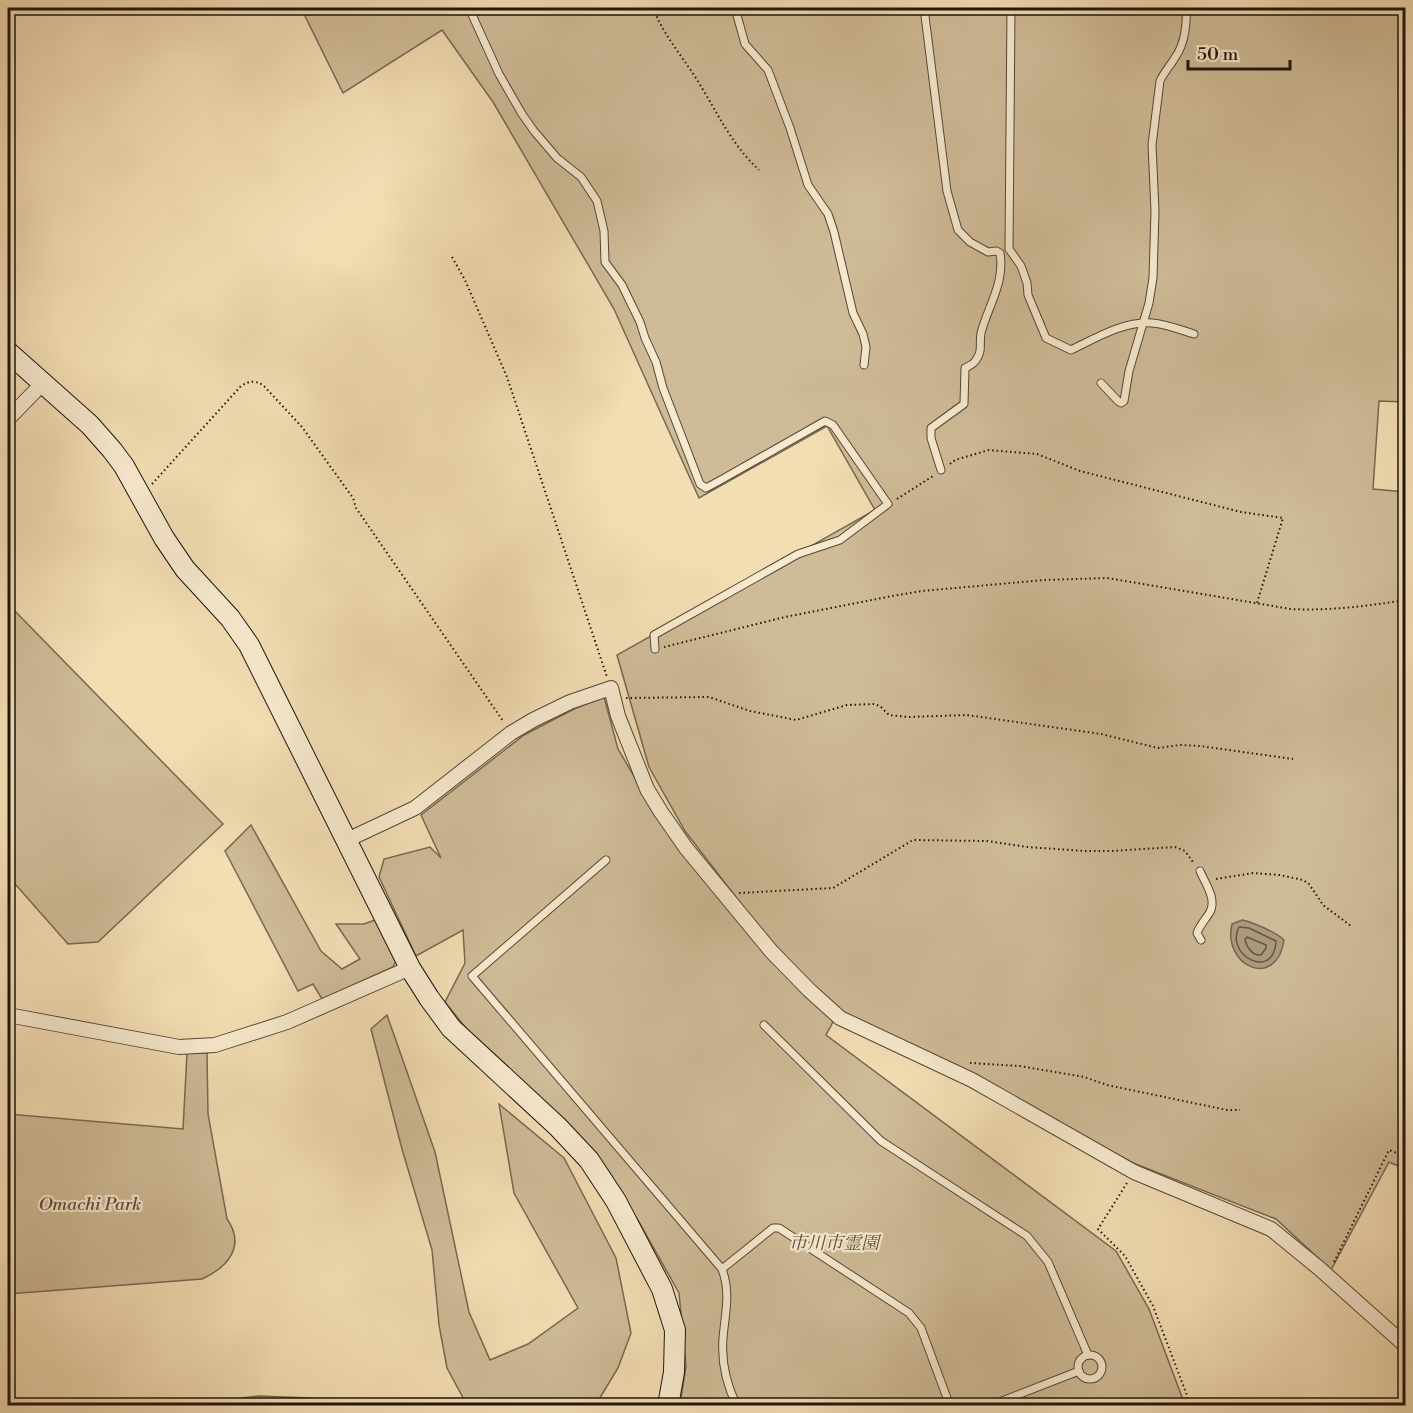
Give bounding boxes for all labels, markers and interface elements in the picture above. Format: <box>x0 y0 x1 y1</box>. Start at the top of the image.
scale bar <box>1188 33 1290 71</box>
text: 50 m <box>1197 43 1239 66</box>
park label: Omachi Park <box>39 1193 141 1216</box>
park label: 市川市霊園 <box>789 1232 882 1255</box>

